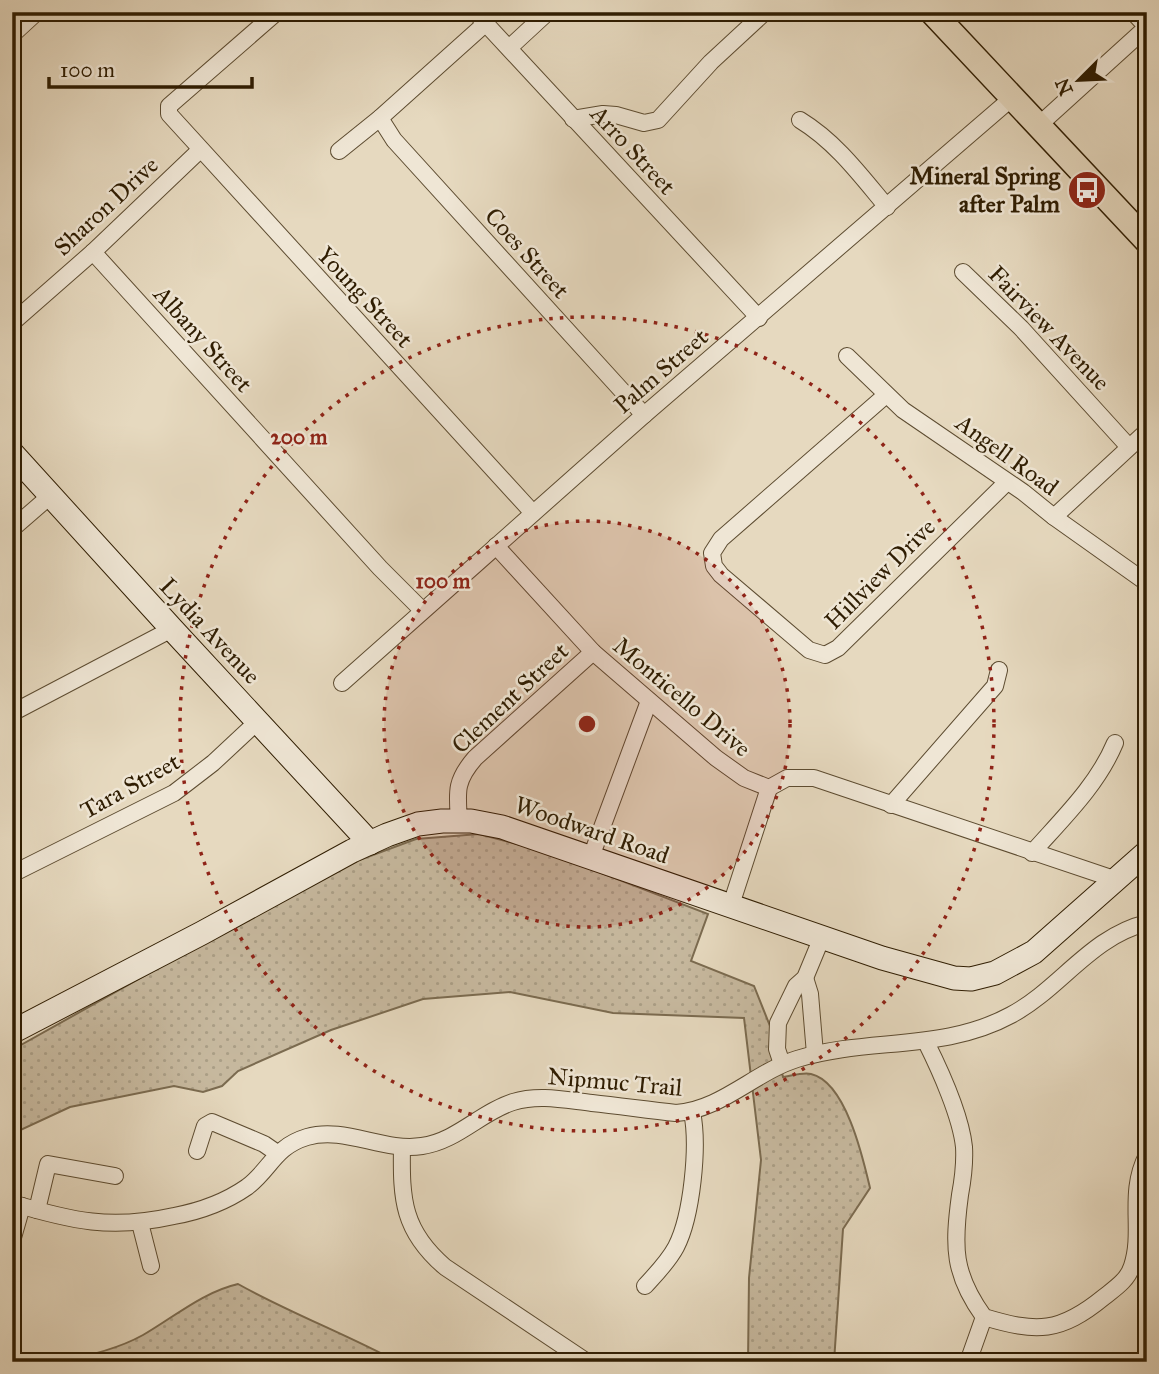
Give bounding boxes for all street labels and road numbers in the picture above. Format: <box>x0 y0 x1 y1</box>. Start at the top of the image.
street label: Arro Street <box>583 98 682 201</box>
street label: Sharon Drive <box>47 150 165 262</box>
street label: Coes Street <box>478 201 576 305</box>
street label: Young Street <box>311 240 420 354</box>
street label: Fairview Avenue <box>982 259 1116 397</box>
street label: Albany Street <box>147 279 259 399</box>
street label: Palm Street <box>608 322 715 420</box>
street label: Angell Road <box>949 407 1064 502</box>
street label: Hillview Drive <box>818 512 942 636</box>
street label: Lydia Avenue <box>153 572 267 690</box>
street label: Monticello Drive <box>607 631 757 763</box>
street label: Clement Street <box>445 636 575 760</box>
street label: Tara Street <box>75 746 185 826</box>
street label: Woodward Road <box>511 790 673 870</box>
street label: Nipmuc Trail <box>546 1061 684 1103</box>

